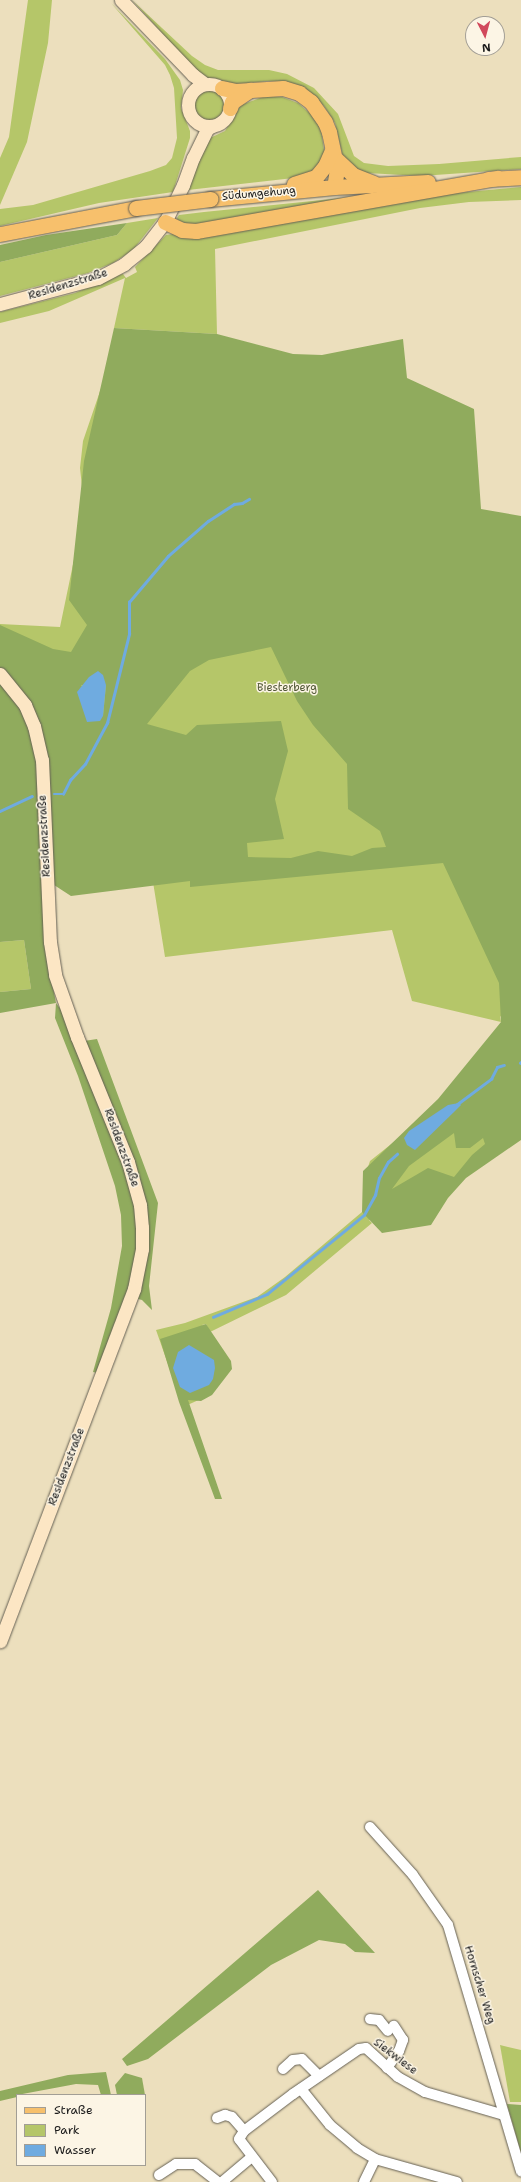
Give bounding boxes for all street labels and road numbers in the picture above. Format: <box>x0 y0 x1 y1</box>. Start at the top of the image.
street label: Südumgehung <box>222 184 296 204</box>
street label: Residenzstraße <box>27 267 109 303</box>
street label: Residenzstraße <box>36 795 54 877</box>
street label: Residenzstraße <box>101 1107 141 1189</box>
street label: Residenzstraße <box>46 1426 88 1508</box>
street label: Hornscher Weg <box>461 1944 497 2026</box>
street label: Siekwiese <box>371 2036 419 2078</box>

